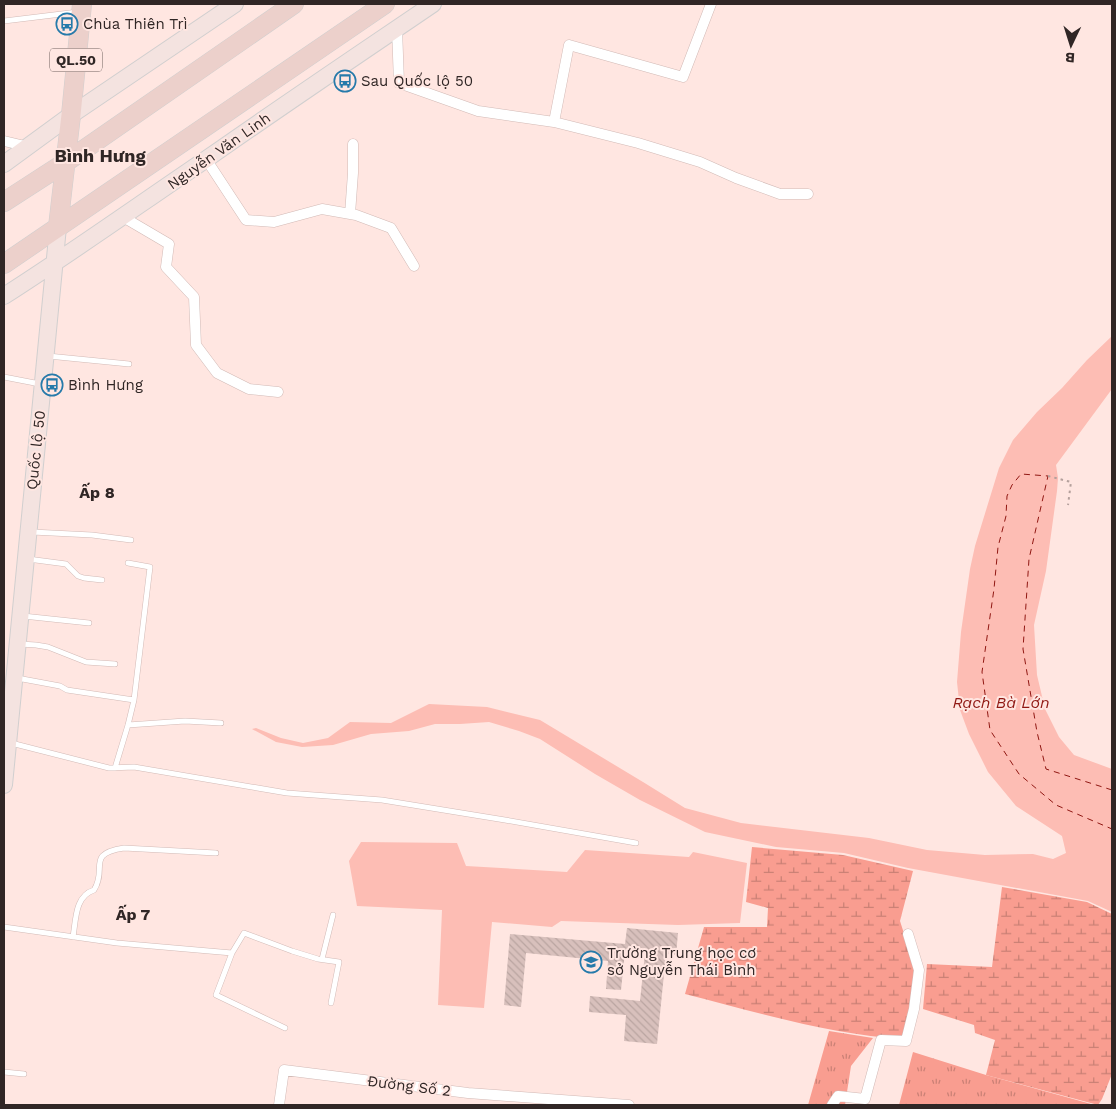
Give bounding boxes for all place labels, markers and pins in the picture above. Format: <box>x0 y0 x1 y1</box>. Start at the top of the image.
bus stop icon: Chùa Thiên Trì <box>55 12 79 36</box>
place label: Chùa Thiên Trì <box>83 15 188 33</box>
bus stop icon: Sau Quốc lộ 50 <box>333 69 357 93</box>
place label: Sau Quốc lộ 50 <box>361 72 473 90</box>
bus stop icon: Bình Hưng <box>40 373 64 397</box>
place label: Bình Hưng <box>68 376 143 394</box>
place label: Trường Trung học cơ sở Nguyễn Thái Bình <box>607 944 756 979</box>
school or university icon: Trường Trung học cơ sở Nguyễn Thái Bình <box>579 950 603 974</box>

